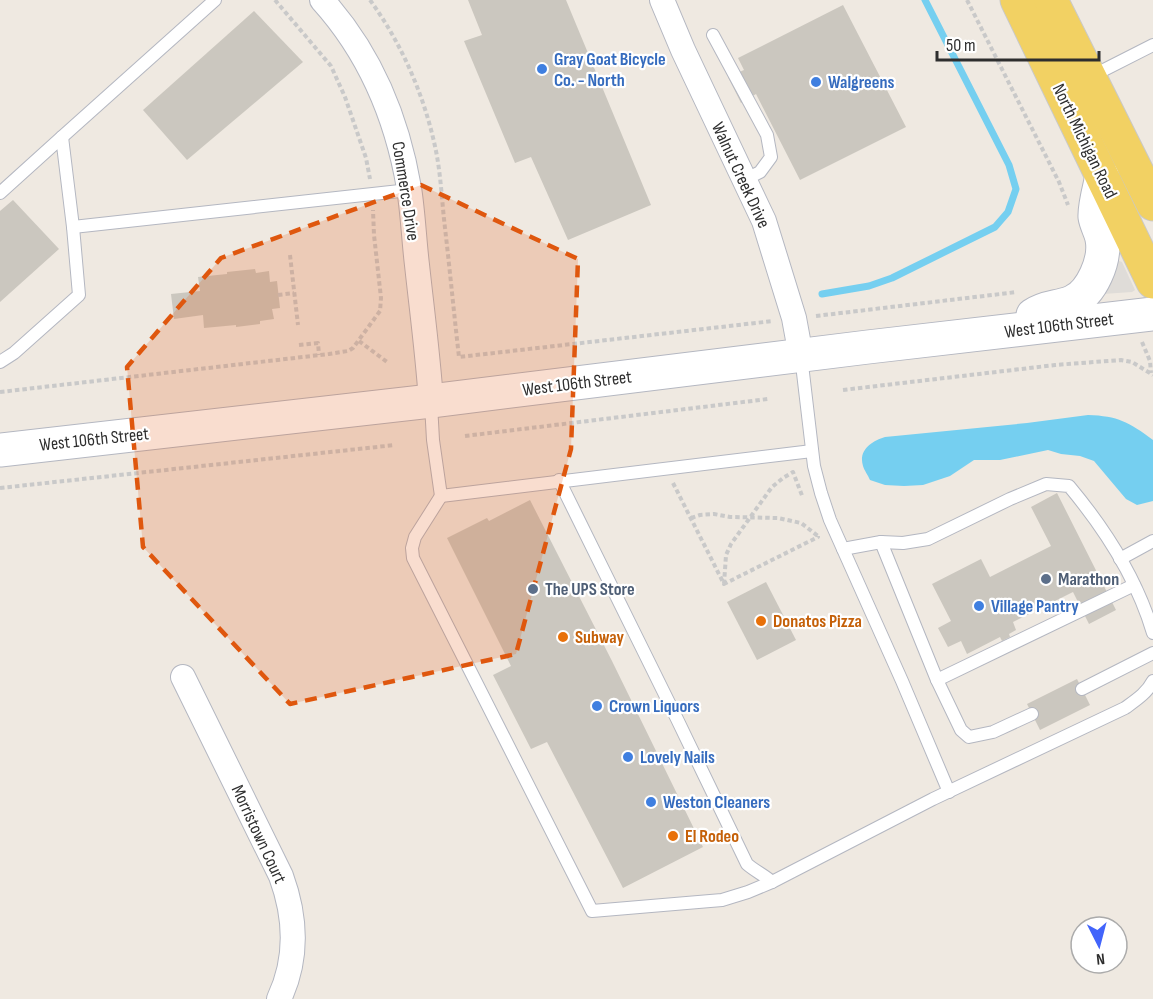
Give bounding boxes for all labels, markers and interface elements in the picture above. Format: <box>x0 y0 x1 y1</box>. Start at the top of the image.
scale bar <box>937 24 1099 62</box>
text: 50 m <box>946 35 976 56</box>
place label: Gray Goat Bicycle Co. - North <box>554 49 666 91</box>
marker: Gray Goat Bicycle Co. - North <box>535 62 549 76</box>
place label: Walgreens <box>828 72 894 93</box>
marker: Walgreens <box>809 75 823 89</box>
street label: North Michigan Road <box>1048 81 1121 202</box>
street label: Walnut Creek Drive <box>707 119 774 231</box>
street label: Commerce Drive <box>387 140 424 242</box>
street label: West 106th Street <box>1003 308 1115 343</box>
street label: West 106th Street <box>521 366 633 401</box>
street label: West 106th Street <box>38 423 150 456</box>
place label: Marathon <box>1058 569 1119 590</box>
marker: Marathon <box>1039 572 1053 586</box>
place label: The UPS Store <box>545 579 635 600</box>
marker: The UPS Store <box>526 582 540 596</box>
place label: Village Pantry <box>991 596 1079 617</box>
marker: Village Pantry <box>972 599 986 613</box>
place label: Donatos Pizza <box>773 611 862 632</box>
marker: Donatos Pizza <box>754 614 768 628</box>
place label: Subway <box>575 627 625 648</box>
marker: Subway <box>556 630 570 644</box>
place label: Crown Liquors <box>609 696 700 717</box>
marker: Crown Liquors <box>590 699 604 713</box>
place label: Lovely Nails <box>640 747 715 768</box>
marker: Lovely Nails <box>621 750 635 764</box>
street label: Morristown Court <box>227 782 291 887</box>
place label: Weston Cleaners <box>663 792 770 813</box>
marker: Weston Cleaners <box>644 795 658 809</box>
place label: El Rodeo <box>685 826 739 847</box>
marker: El Rodeo <box>666 829 680 843</box>
north arrow <box>1069 915 1129 975</box>
text: N <box>1095 949 1106 968</box>

